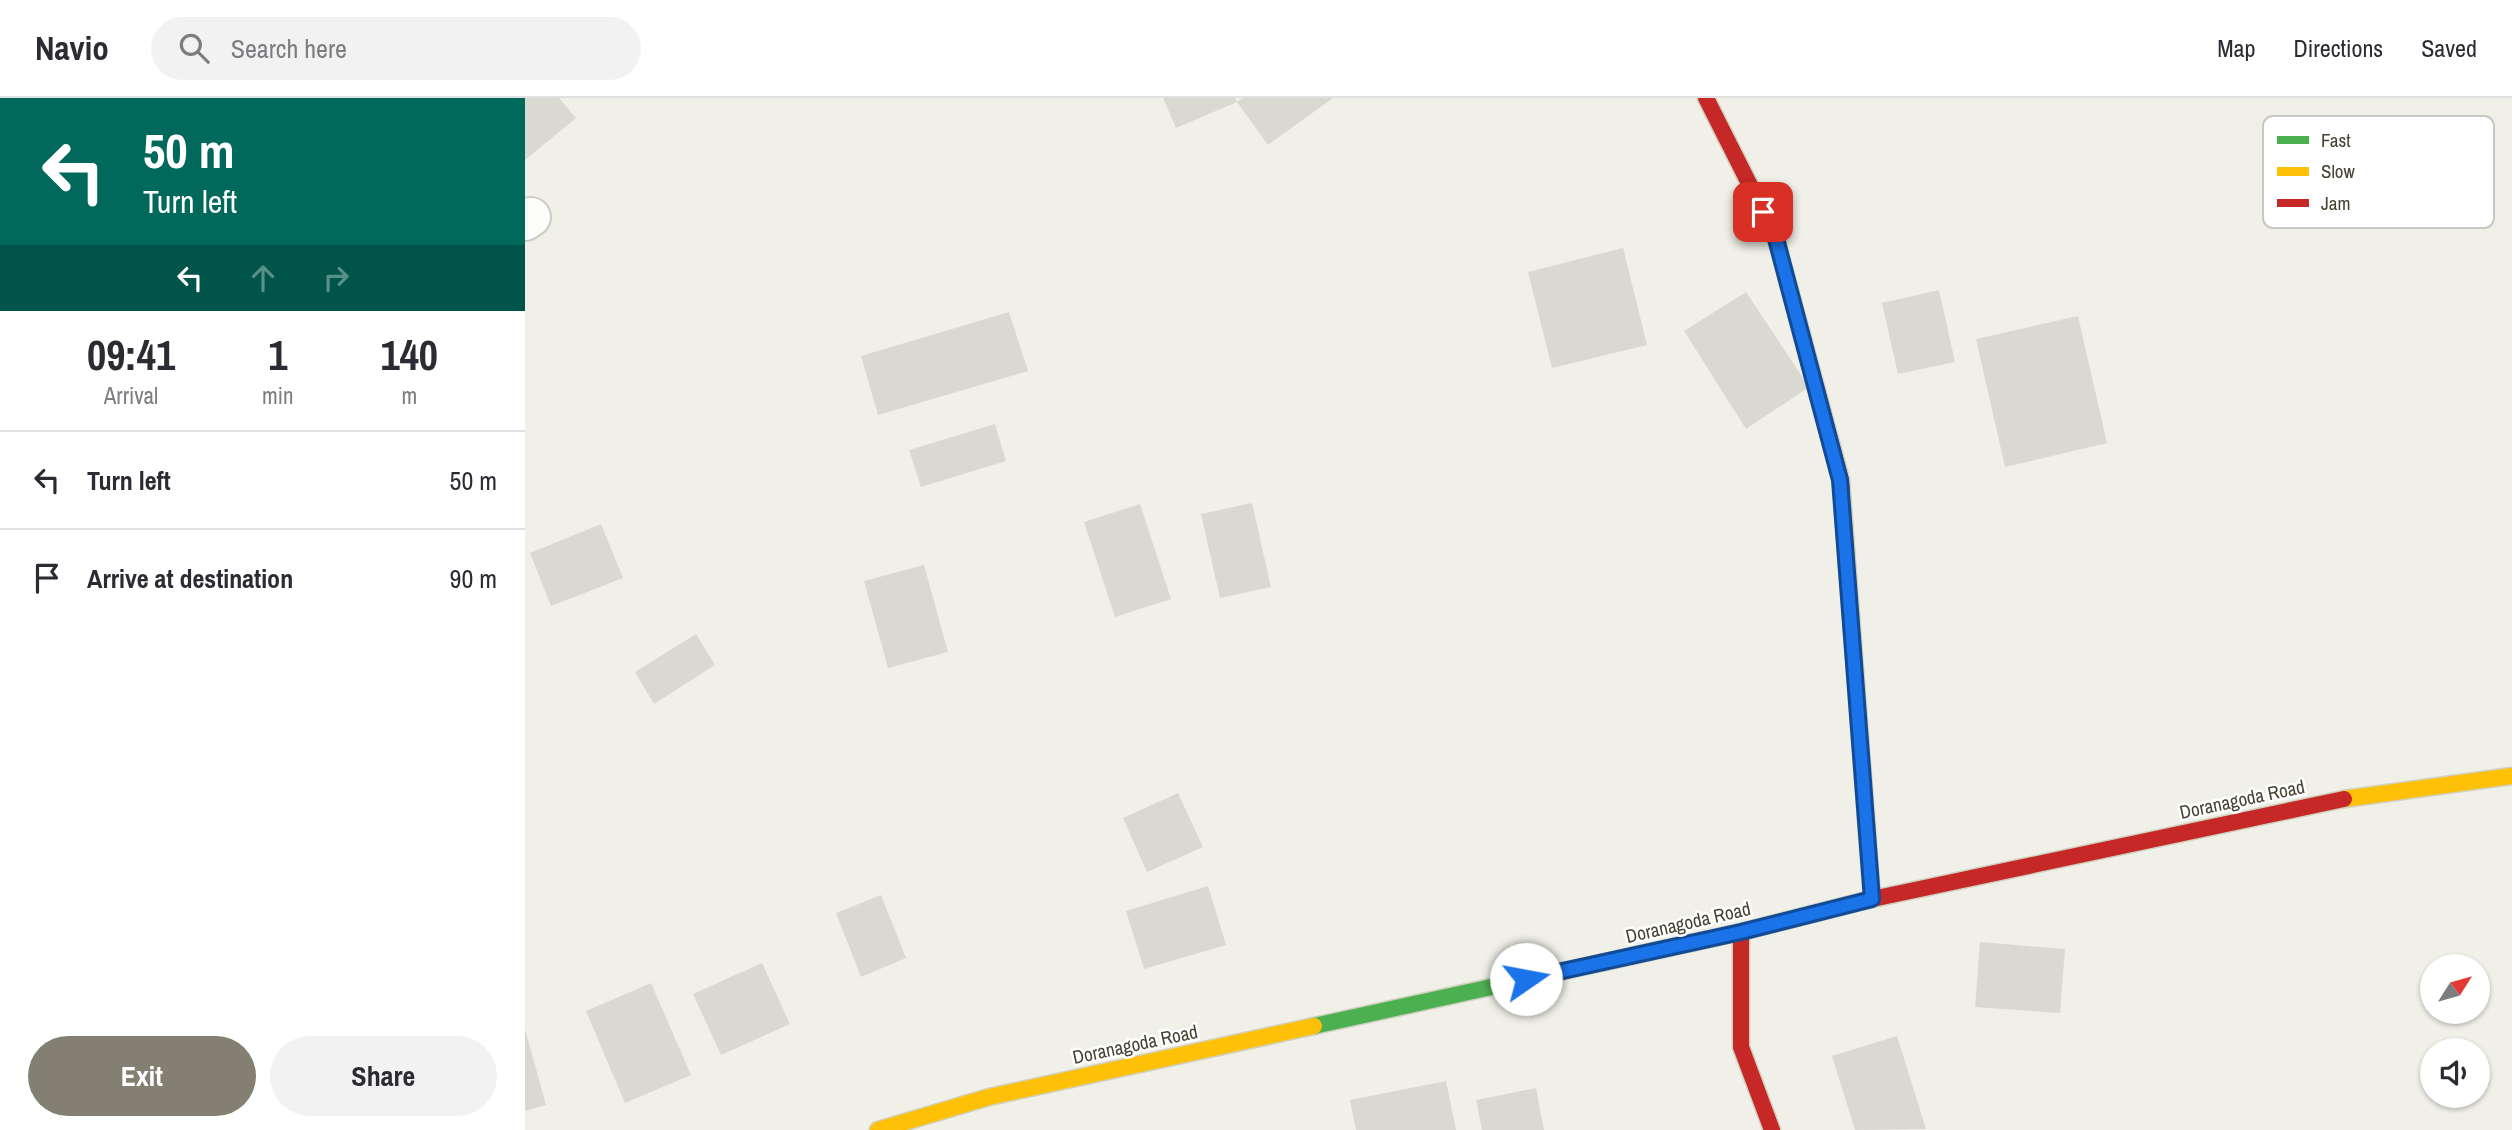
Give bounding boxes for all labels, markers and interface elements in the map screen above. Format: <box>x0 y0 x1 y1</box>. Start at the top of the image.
search box <box>151 17 641 80</box>
text: Navio <box>35 26 109 70</box>
icon: search <box>175 29 213 67</box>
text: Search here <box>231 31 347 66</box>
text: Map <box>2217 32 2255 64</box>
text: Directions <box>2293 32 2383 64</box>
text: Saved <box>2421 32 2477 64</box>
legend <box>2263 116 2494 228</box>
text: 50 m <box>143 117 235 183</box>
icon: left <box>28 126 119 217</box>
text: Fast <box>2321 127 2351 153</box>
text: Slow <box>2321 158 2356 184</box>
text: Turn left <box>143 180 237 223</box>
pin <box>1733 182 1793 242</box>
text: Jam <box>2321 190 2350 216</box>
icon: arrive <box>1744 193 1782 231</box>
icon: left <box>171 259 209 297</box>
icon: ahead <box>244 259 282 297</box>
icon: right <box>317 259 355 297</box>
text: 09:41 <box>87 327 175 383</box>
text: 1 <box>268 327 287 383</box>
text: 140 <box>381 327 438 383</box>
text: Arrival <box>104 380 158 411</box>
text: min <box>262 380 294 411</box>
text: m <box>401 380 417 411</box>
icon: left <box>28 461 66 499</box>
text: Turn left <box>87 463 171 498</box>
text: 50 m <box>450 463 497 498</box>
icon: arrive <box>28 559 66 597</box>
text: Arrive at destination <box>87 561 293 596</box>
text: 90 m <box>450 561 497 596</box>
street label: Doranagoda Road <box>2177 773 2307 825</box>
street label: Doranagoda Road <box>1623 895 1753 949</box>
position arrow <box>1489 942 1563 1016</box>
north arrow <box>2420 954 2490 1024</box>
map controls <box>2420 954 2490 1108</box>
street label: Doranagoda Road <box>1070 1018 1200 1070</box>
button: Exit <box>28 1036 256 1116</box>
button: Share <box>270 1036 497 1116</box>
button: sound <box>2420 1038 2490 1108</box>

